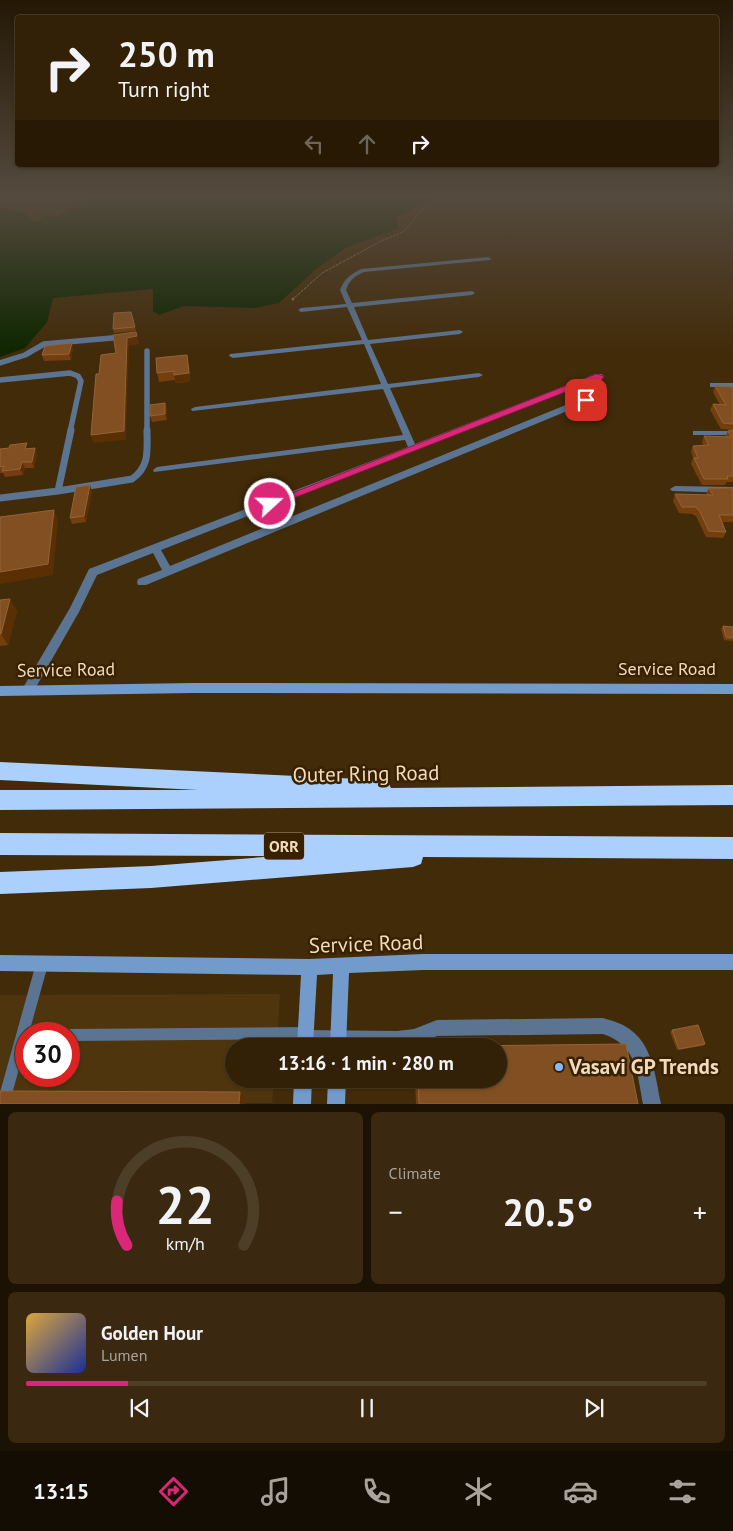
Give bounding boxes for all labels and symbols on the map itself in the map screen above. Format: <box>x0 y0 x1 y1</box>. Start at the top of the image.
pin <box>565 379 607 421</box>
position arrow <box>243 477 295 529</box>
street label: Service Road <box>17 657 115 682</box>
street label: Service Road <box>618 657 716 680</box>
street label: Outer Ring Road <box>292 759 440 788</box>
road number: ORR <box>264 832 304 859</box>
street label: Service Road <box>308 928 424 959</box>
speed limit sign: 30 <box>15 1022 80 1087</box>
place label: Vasavi GP Trends <box>568 1053 719 1080</box>
marker: Vasavi GP Trends <box>553 1061 565 1073</box>

